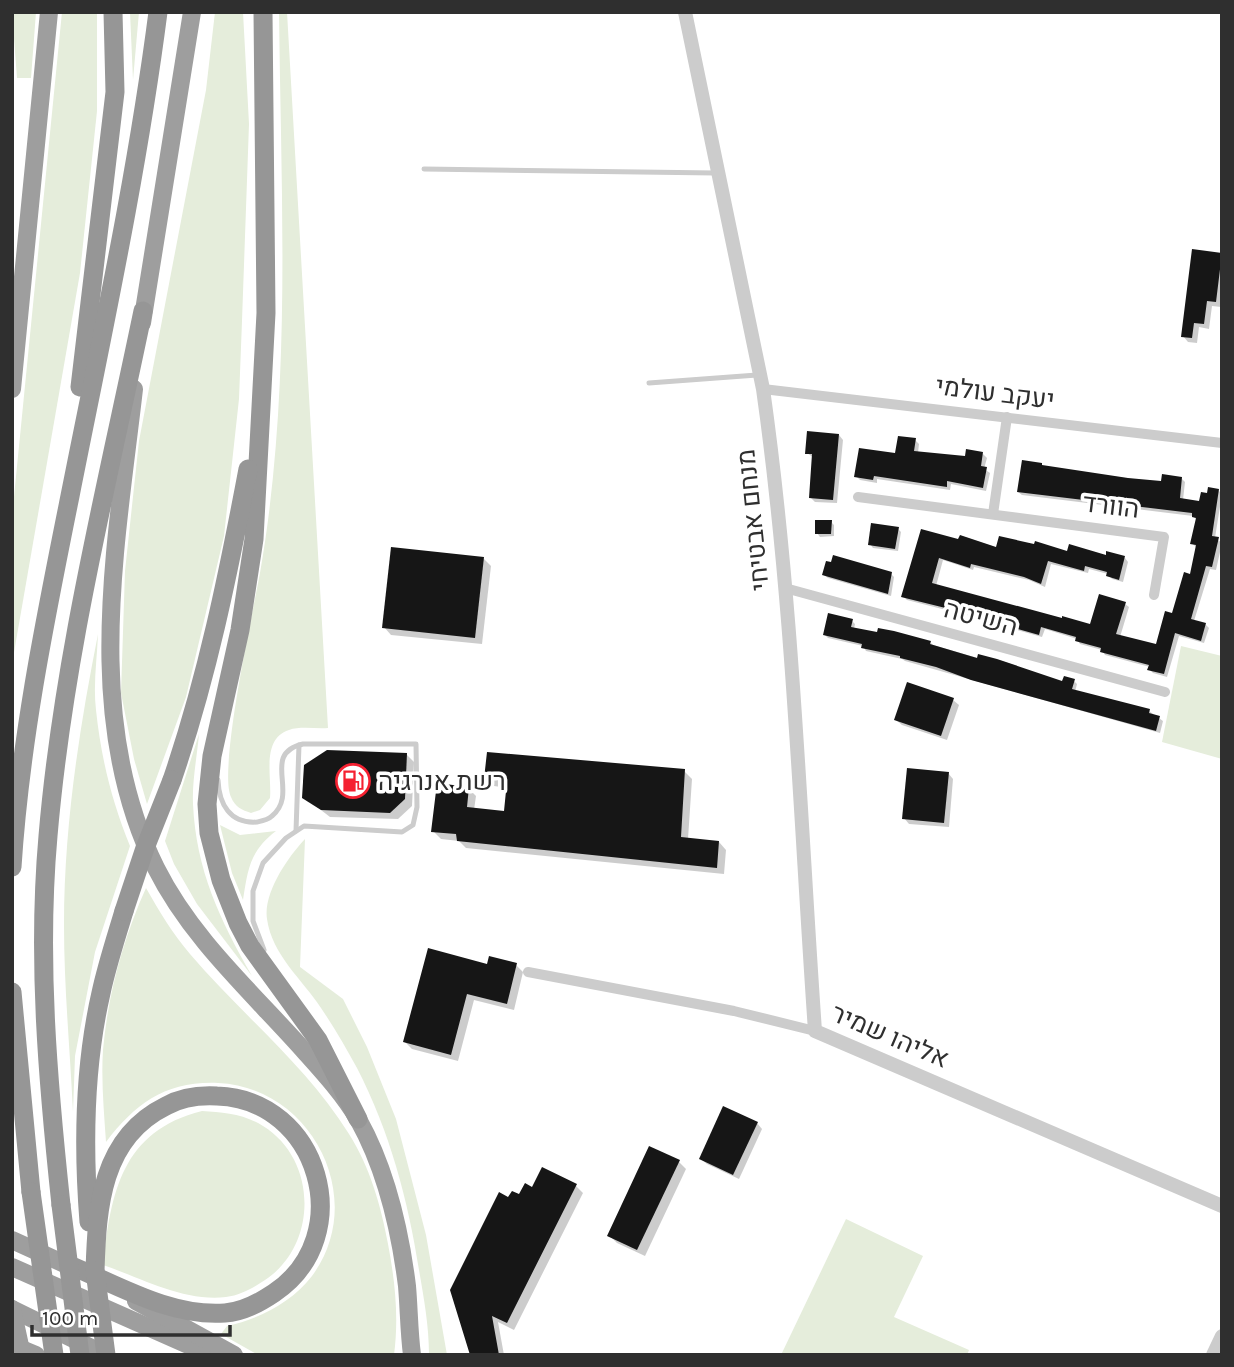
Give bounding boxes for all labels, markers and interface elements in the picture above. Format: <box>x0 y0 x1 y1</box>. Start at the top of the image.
street label: יעקב עולמי <box>934 370 1056 416</box>
street label: מנחם אבטיחי <box>730 448 776 592</box>
street label: הוורד <box>1081 487 1141 525</box>
street label: השיטה <box>941 593 1021 643</box>
fuel station icon: רשת אנרגיה <box>334 762 372 800</box>
place label: רשת אנרגיה <box>378 766 506 797</box>
street label: אליהו שמיר <box>827 997 953 1075</box>
scale bar <box>32 1294 229 1338</box>
text: 100 m <box>42 1306 99 1330</box>

